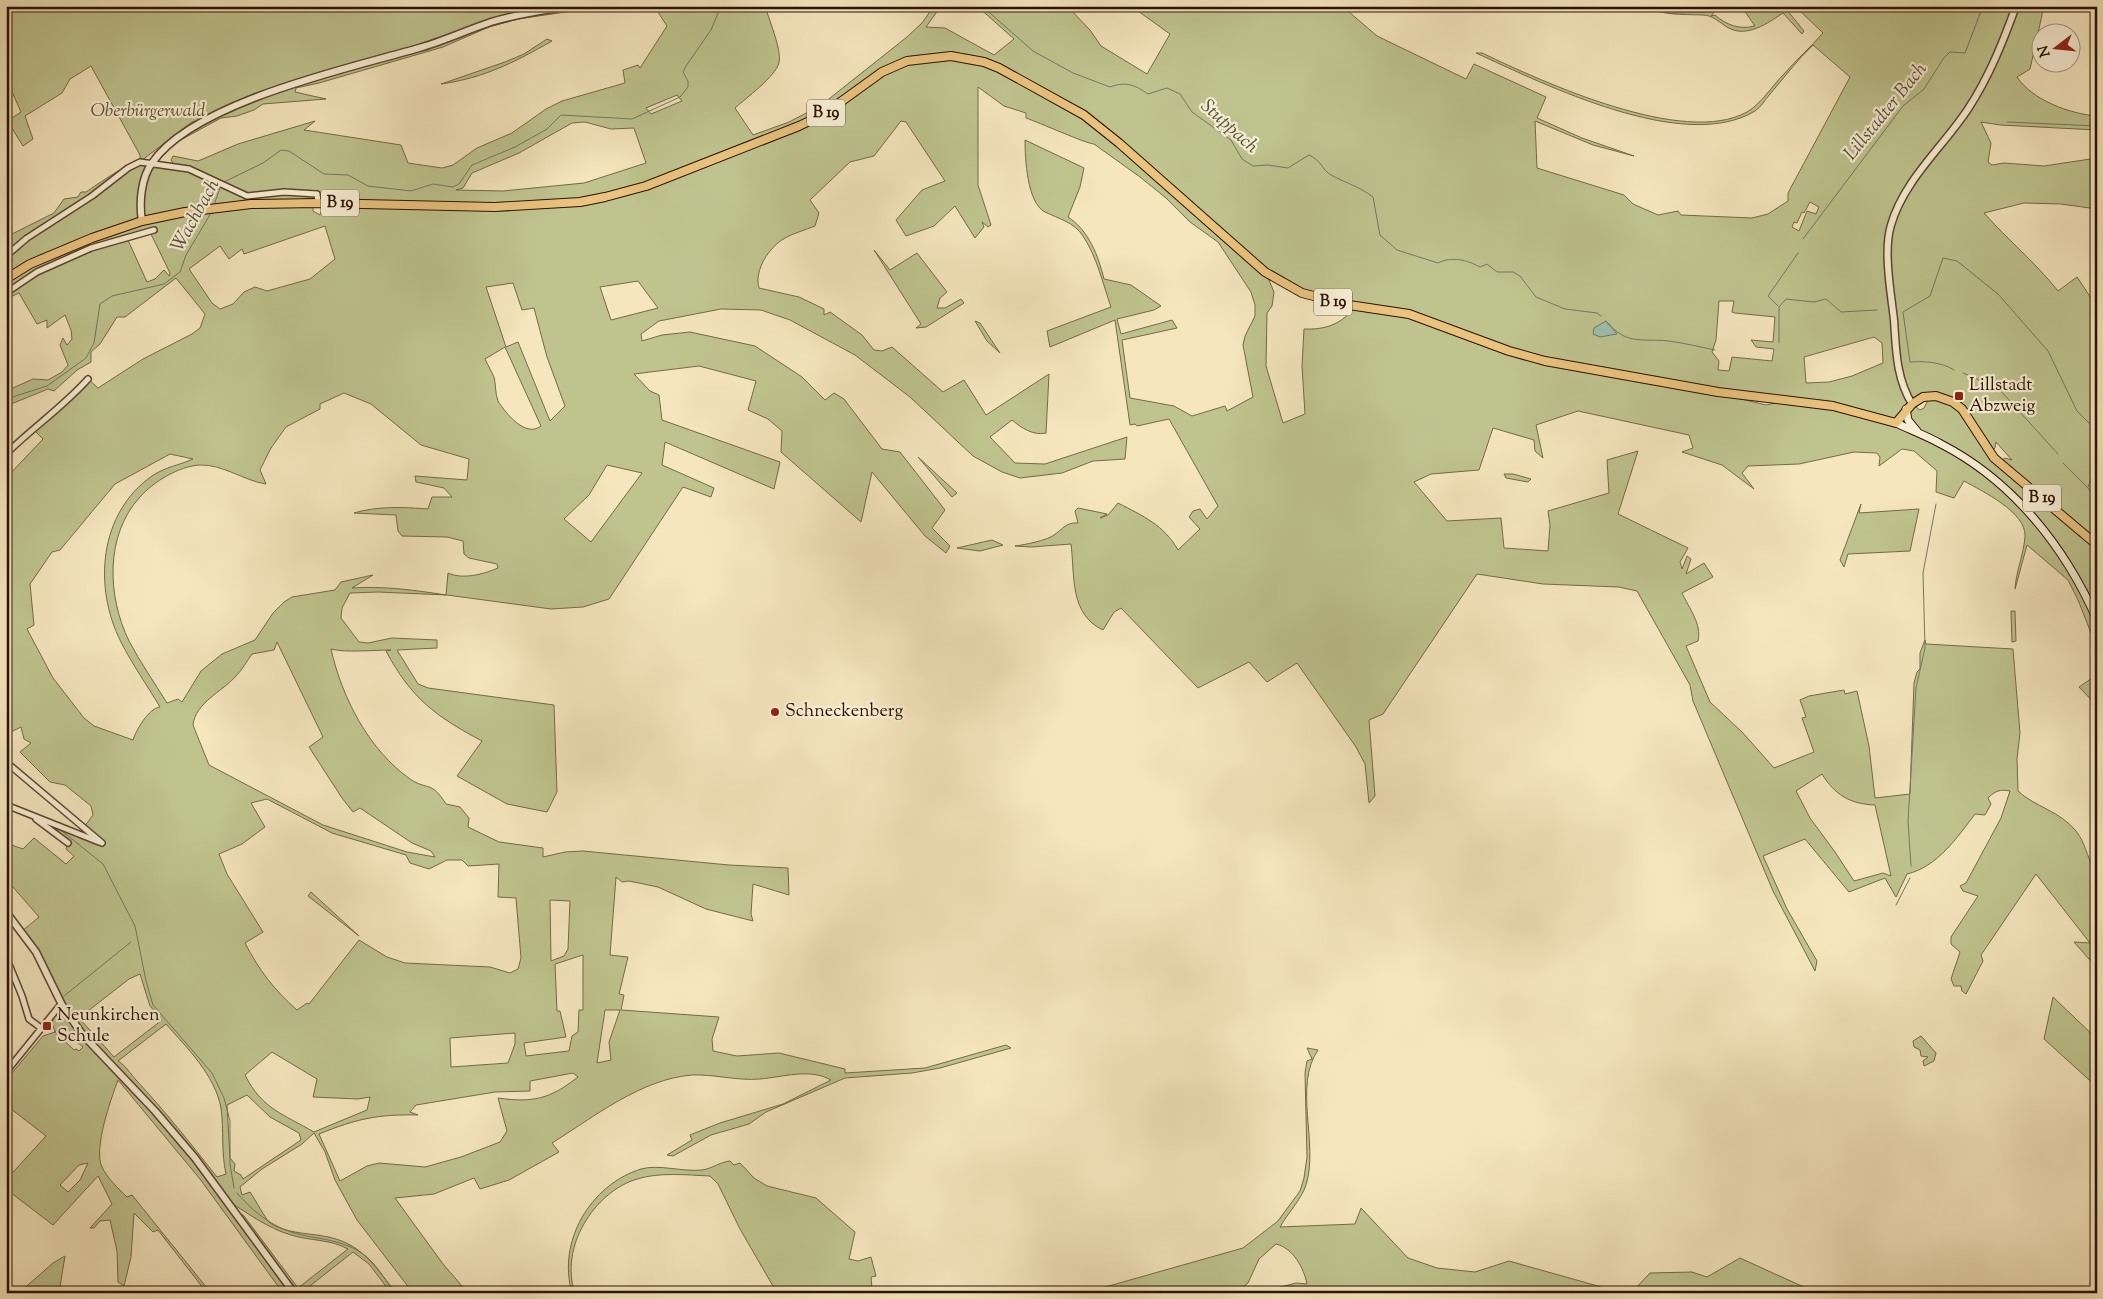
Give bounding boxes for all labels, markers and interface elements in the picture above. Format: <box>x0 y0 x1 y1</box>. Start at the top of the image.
north arrow <box>2030 22 2080 72</box>
text: N <box>2034 43 2057 59</box>
water label: Lillstadter Bach <box>1838 57 1934 167</box>
water label: Stuppach <box>1194 94 1264 161</box>
park label: Oberbürgerwald <box>91 99 206 125</box>
road number: B 19 <box>807 100 845 126</box>
water label: Wachbach <box>165 174 227 257</box>
road number: B 19 <box>321 190 359 217</box>
road number: B 19 <box>1314 288 1352 316</box>
place label: Lillstadt Abzweig <box>1969 373 2035 420</box>
marker: Lillstadt Abzweig <box>1953 390 1965 402</box>
road number: B 19 <box>2023 484 2061 512</box>
place label: Schneckenberg <box>785 699 904 725</box>
marker: Schneckenberg <box>769 706 781 718</box>
place label: Neunkirchen Schule <box>57 1003 160 1050</box>
marker: Neunkirchen Schule <box>41 1020 53 1032</box>

